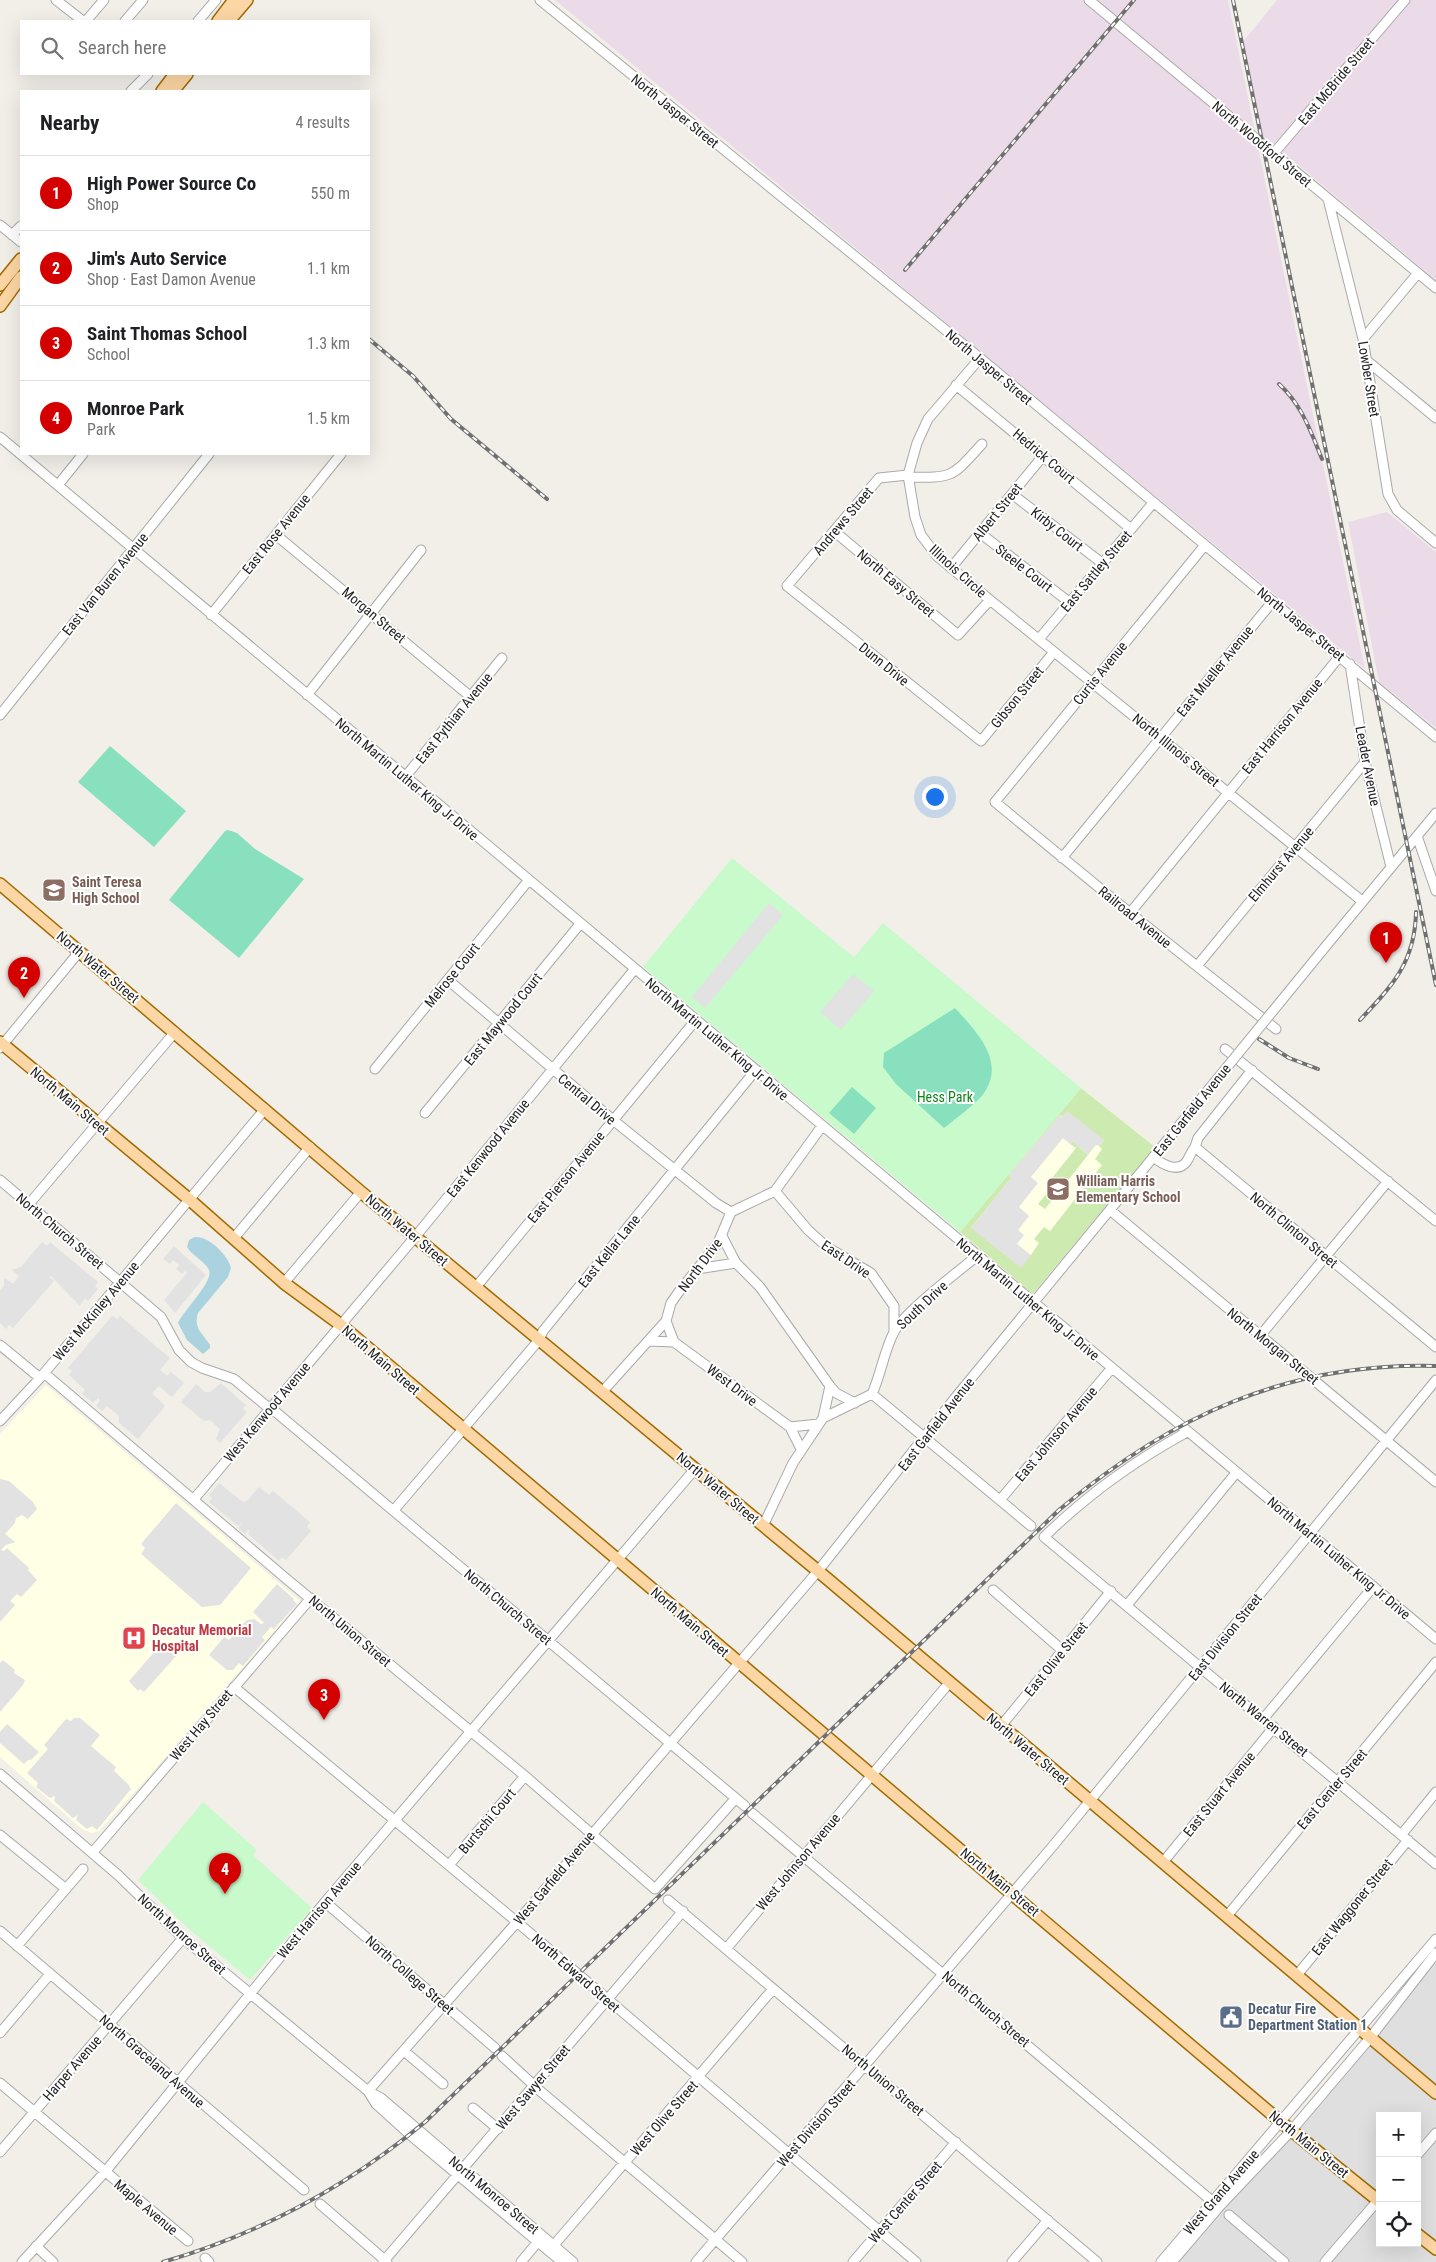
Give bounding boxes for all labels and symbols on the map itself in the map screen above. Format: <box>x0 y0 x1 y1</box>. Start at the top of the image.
street label: East McBride Street <box>1295 34 1377 128</box>
street label: North Jasper Street <box>628 71 722 151</box>
street label: North Woodford Street <box>1209 98 1315 190</box>
street label: North Jasper Street <box>942 326 1036 408</box>
street label: Lowber Street <box>1355 340 1383 418</box>
street label: Hedrick Court <box>1010 425 1078 487</box>
street label: Albert Street <box>969 480 1025 544</box>
street label: Andrews Street <box>810 484 876 558</box>
street label: East Rose Avenue <box>239 490 313 577</box>
street label: Kirby Court <box>1028 504 1086 554</box>
street label: East Sattley Street <box>1057 527 1135 615</box>
street label: East Van Buren Avenue <box>59 529 151 638</box>
street label: Illinois Circle <box>926 541 990 601</box>
street label: Steele Court <box>992 541 1056 595</box>
street label: North Easy Street <box>854 546 938 620</box>
street label: Morgan Street <box>339 584 409 646</box>
street label: North Jasper Street <box>1254 584 1348 664</box>
street label: East Mueller Avenue <box>1174 622 1257 720</box>
street label: Curtis Avenue <box>1070 638 1131 708</box>
street label: Dunn Drive <box>856 639 912 689</box>
street label: Gibson Street <box>987 663 1047 731</box>
street label: East Pythian Avenue <box>412 669 496 767</box>
street label: East Harrison Avenue <box>1239 675 1326 777</box>
street label: North Illinois Street <box>1129 710 1223 790</box>
street label: North Martin Luther King Jr Drive <box>332 714 482 844</box>
street label: Leader Avenue <box>1352 725 1384 808</box>
your location <box>922 784 948 810</box>
street label: Elmhurst Avenue <box>1245 823 1317 905</box>
place label: Saint Teresa High School <box>72 874 142 906</box>
school or university icon: Saint Teresa High School <box>41 877 67 903</box>
street label: Railroad Avenue <box>1095 883 1175 951</box>
pin: 1 <box>1370 922 1402 963</box>
street label: North Water Street <box>54 928 142 1006</box>
street label: Melrose Court <box>421 940 483 1010</box>
pin: 2 <box>8 957 40 998</box>
street label: East Maywood Court <box>461 970 545 1068</box>
street label: North Martin Luther King Jr Drive <box>642 974 792 1104</box>
street label: East Garfield Avenue <box>1150 1060 1234 1159</box>
street label: North Main Street <box>27 1063 113 1139</box>
street label: Central Drive <box>555 1070 619 1128</box>
park label: Hess Park <box>917 1089 974 1105</box>
street label: East Kenwood Avenue <box>443 1095 533 1200</box>
street label: East Pierson Avenue <box>524 1128 608 1226</box>
place label: William Harris Elementary School <box>1076 1173 1181 1205</box>
school or university icon: William Harris Elementary School <box>1045 1176 1071 1202</box>
street label: North Clinton Street <box>1247 1189 1341 1271</box>
street label: North Church Street <box>13 1190 107 1272</box>
street label: North Water Street <box>363 1191 451 1269</box>
street label: East Kellar Lane <box>575 1211 643 1291</box>
street label: North Martin Luther King Jr Drive <box>953 1234 1103 1364</box>
street label: North Drive <box>675 1235 725 1295</box>
street label: East Drive <box>819 1237 874 1281</box>
street label: West McKinley Avenue <box>50 1258 142 1364</box>
street label: South Drive <box>893 1277 951 1332</box>
street label: North Morgan Street <box>1224 1304 1322 1388</box>
street label: North Main Street <box>339 1322 423 1398</box>
street label: West Kenwood Avenue <box>221 1359 314 1465</box>
street label: West Drive <box>704 1361 761 1409</box>
street label: East Garfield Avenue <box>895 1374 978 1474</box>
street label: East Johnson Avenue <box>1012 1383 1100 1485</box>
street label: North Water Street <box>674 1449 762 1527</box>
street label: North Martin Luther King Jr Drive <box>1264 1493 1414 1623</box>
street label: North Church Street <box>461 1566 555 1648</box>
street label: North Main Street <box>648 1584 732 1660</box>
street label: East Division Street <box>1185 1590 1265 1684</box>
street label: North Union Street <box>306 1592 394 1670</box>
street label: East Olive Street <box>1021 1619 1091 1699</box>
place label: Decatur Memorial Hospital <box>152 1622 252 1654</box>
hospital icon: Decatur Memorial Hospital <box>121 1625 147 1651</box>
street label: North Warren Street <box>1216 1678 1312 1760</box>
pin: 3 <box>308 1679 340 1720</box>
street label: West Hay Street <box>167 1686 235 1764</box>
street label: North Water Street <box>984 1710 1072 1788</box>
street label: East Center Street <box>1294 1746 1370 1832</box>
street label: East Stuart Avenue <box>1180 1748 1258 1840</box>
street label: Burtschi Court <box>455 1785 519 1857</box>
street label: West Johnson Avenue <box>753 1810 844 1914</box>
street label: West Garfield Avenue <box>510 1828 598 1928</box>
street label: North Main Street <box>957 1844 1043 1920</box>
pin: 4 <box>209 1853 241 1894</box>
street label: East Waggoner Street <box>1308 1856 1396 1958</box>
street label: West Harrison Avenue <box>274 1858 364 1962</box>
street label: North Monroe Street <box>135 1890 229 1978</box>
street label: North Edward Street <box>529 1931 623 2015</box>
street label: North College Street <box>363 1932 457 2018</box>
street label: North Church Street <box>939 1968 1033 2050</box>
place label: Decatur Fire Department Station 1 <box>1248 2001 1367 2033</box>
public building icon: Decatur Fire Department Station 1 <box>1218 2004 1244 2030</box>
street label: North Graceland Avenue <box>96 2011 208 2111</box>
street label: Harper Avenue <box>39 2032 105 2104</box>
street label: West Sawyer Street <box>493 2041 573 2133</box>
street label: North Union Street <box>839 2041 927 2119</box>
street label: West Division Street <box>774 2076 858 2170</box>
street label: West Olive Street <box>627 2077 701 2159</box>
street label: North Main Street <box>1266 2107 1352 2181</box>
street label: West Grand Avenue <box>1180 2146 1262 2238</box>
street label: North Monroe Street <box>446 2153 542 2237</box>
street label: West Center Street <box>865 2158 945 2246</box>
street label: Maple Avenue <box>111 2176 181 2238</box>

